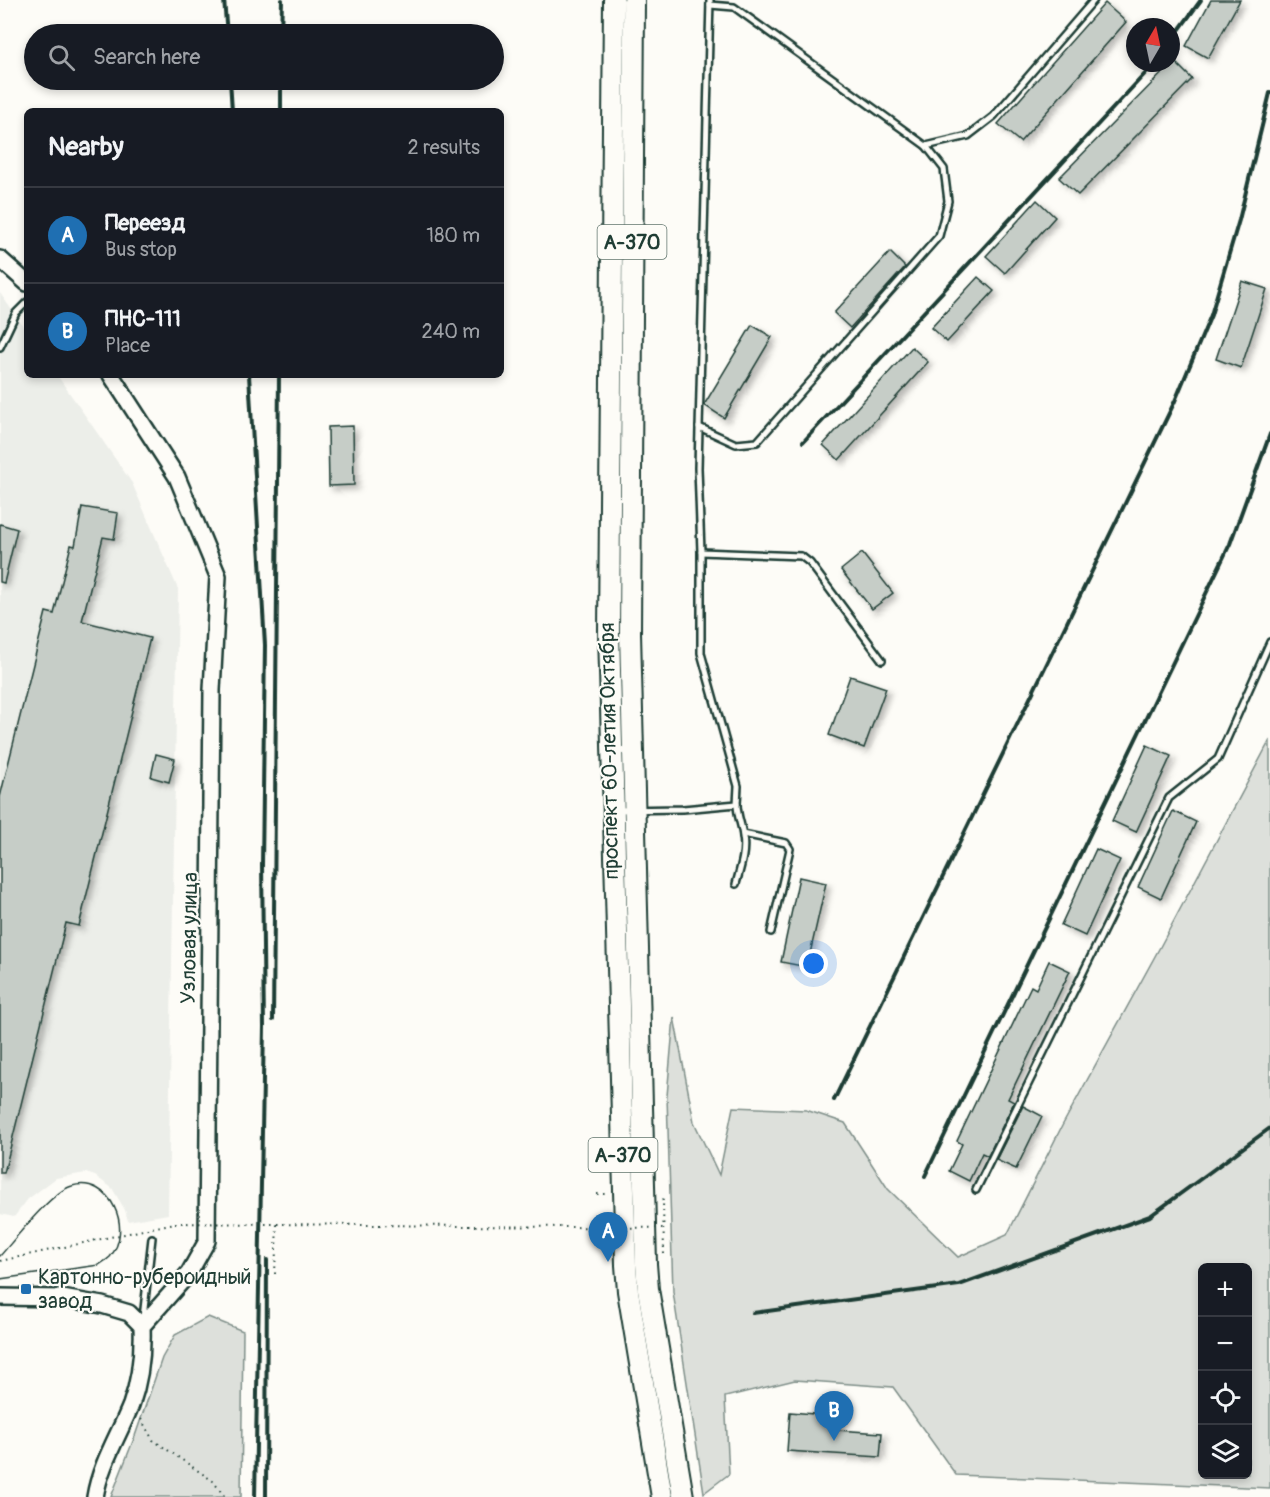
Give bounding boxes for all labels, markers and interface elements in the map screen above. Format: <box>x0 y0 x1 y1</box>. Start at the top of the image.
north arrow <box>1126 18 1180 72</box>
search box <box>24 24 504 90</box>
icon: search <box>45 41 78 74</box>
text: Search here <box>93 43 200 71</box>
text: Nearby <box>48 131 124 163</box>
text: 2 results <box>408 135 480 160</box>
text: Переезд <box>105 209 185 237</box>
text: A <box>61 223 74 248</box>
text: 180 m <box>426 223 480 248</box>
road number: А-370 <box>598 225 666 259</box>
text: Bus stop <box>105 237 177 262</box>
text: ПНС-111 <box>105 305 181 333</box>
text: B <box>62 319 73 344</box>
text: 240 m <box>421 319 480 344</box>
text: Place <box>105 333 150 358</box>
street label: проспект 60-летия Октября <box>594 622 625 880</box>
street label: Узловая улица <box>175 872 204 1004</box>
your location <box>799 949 828 978</box>
road number: А-370 <box>588 1138 658 1172</box>
pin: A <box>588 1212 628 1262</box>
map controls <box>1198 1263 1252 1479</box>
button: + <box>1198 1263 1252 1317</box>
place label: Картонно-рубероидный завод <box>38 1264 251 1315</box>
marker: Картонно-рубероидный завод <box>19 1282 33 1296</box>
button: − <box>1198 1317 1252 1371</box>
button: locate <box>1198 1371 1252 1425</box>
pin: B <box>814 1392 854 1441</box>
button: layers <box>1198 1425 1252 1479</box>

